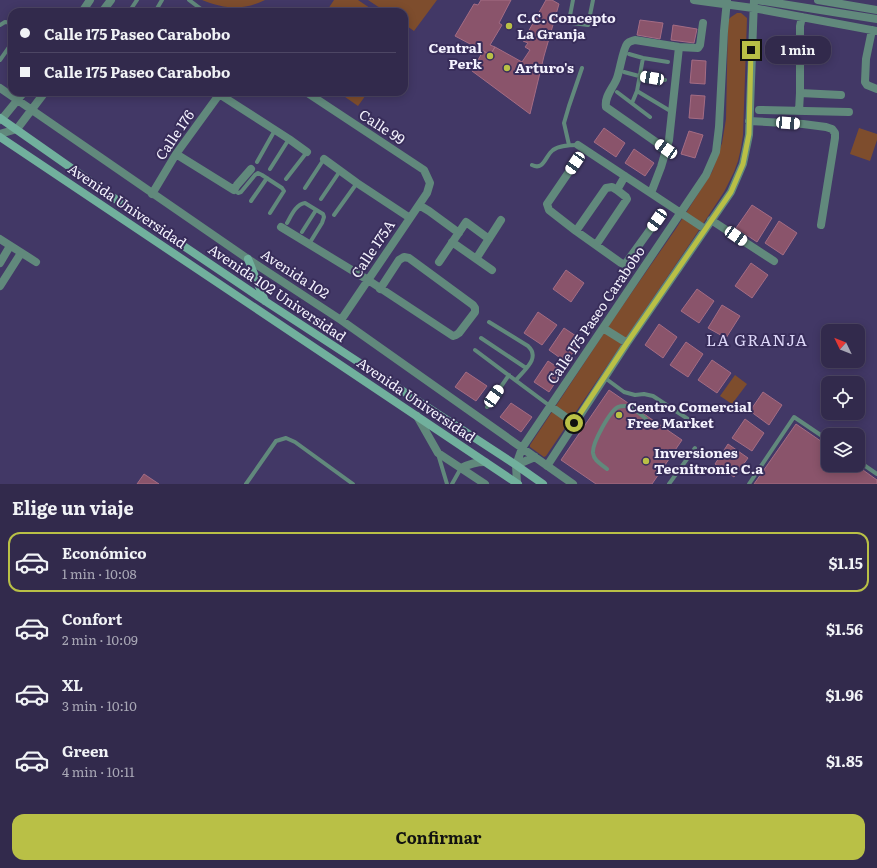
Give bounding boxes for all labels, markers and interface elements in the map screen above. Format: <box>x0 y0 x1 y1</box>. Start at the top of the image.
place label: C.C. Concepto La Granja <box>517 7 616 43</box>
marker: C.C. Concepto La Granja <box>504 21 514 31</box>
text: Calle 175 Paseo Carabobo <box>44 22 230 45</box>
callout: 1 min <box>765 36 831 64</box>
place label: Central Perk <box>428 37 483 73</box>
text: 1 min <box>781 40 815 59</box>
route end <box>742 41 760 59</box>
marker: Central Perk <box>485 51 495 61</box>
place label: Arturo's <box>515 57 574 77</box>
text: Calle 175 Paseo Carabobo <box>44 60 230 83</box>
marker: Arturo's <box>502 63 512 73</box>
car <box>639 70 665 86</box>
street label: Calle 99 <box>356 104 409 148</box>
street label: Calle 176 <box>150 105 198 163</box>
car <box>776 116 800 130</box>
car <box>653 137 679 161</box>
car <box>563 150 587 176</box>
street label: Avenida Universidad <box>64 158 191 253</box>
car <box>645 207 669 233</box>
street label: Calle 175A <box>345 215 399 281</box>
car <box>723 224 749 248</box>
street label: Avenida 102 Universidad <box>205 238 351 346</box>
street label: Calle 175 Paseo Carabobo <box>541 241 649 387</box>
street label: Avenida 102 <box>258 244 334 303</box>
north arrow <box>821 324 865 368</box>
map controls <box>821 324 865 472</box>
district label: LA GRANJA <box>706 327 808 351</box>
street label: Avenida Universidad <box>353 352 480 447</box>
button: locate <box>821 376 865 420</box>
car <box>482 383 506 409</box>
place label: Centro Comercial Free Market <box>627 396 752 432</box>
marker: Centro Comercial Free Market <box>614 410 624 420</box>
route start <box>565 414 583 432</box>
button: layers <box>821 428 865 472</box>
place label: Inversiones Tecnitronic C.a <box>654 442 764 478</box>
marker: Inversiones Tecnitronic C.a <box>641 456 651 466</box>
text: Elige un viaje <box>12 494 134 521</box>
text: Económico <box>62 541 147 564</box>
icon: car <box>14 544 50 580</box>
text: $1.15 <box>829 551 863 574</box>
text: 1 min · 10:08 <box>62 564 137 583</box>
text: Confort <box>62 607 122 630</box>
icon: car <box>14 610 50 646</box>
text: $1.56 <box>826 617 863 640</box>
text: 2 min · 10:09 <box>62 630 138 649</box>
text: XL <box>62 673 83 696</box>
icon: car <box>14 676 50 712</box>
text: $1.96 <box>826 683 863 706</box>
text: 3 min · 10:10 <box>62 696 137 715</box>
text: Green <box>62 739 109 762</box>
icon: car <box>14 742 50 778</box>
text: $1.85 <box>826 749 863 772</box>
text: 4 min · 10:11 <box>62 762 135 781</box>
button: Confirmar <box>12 814 865 860</box>

